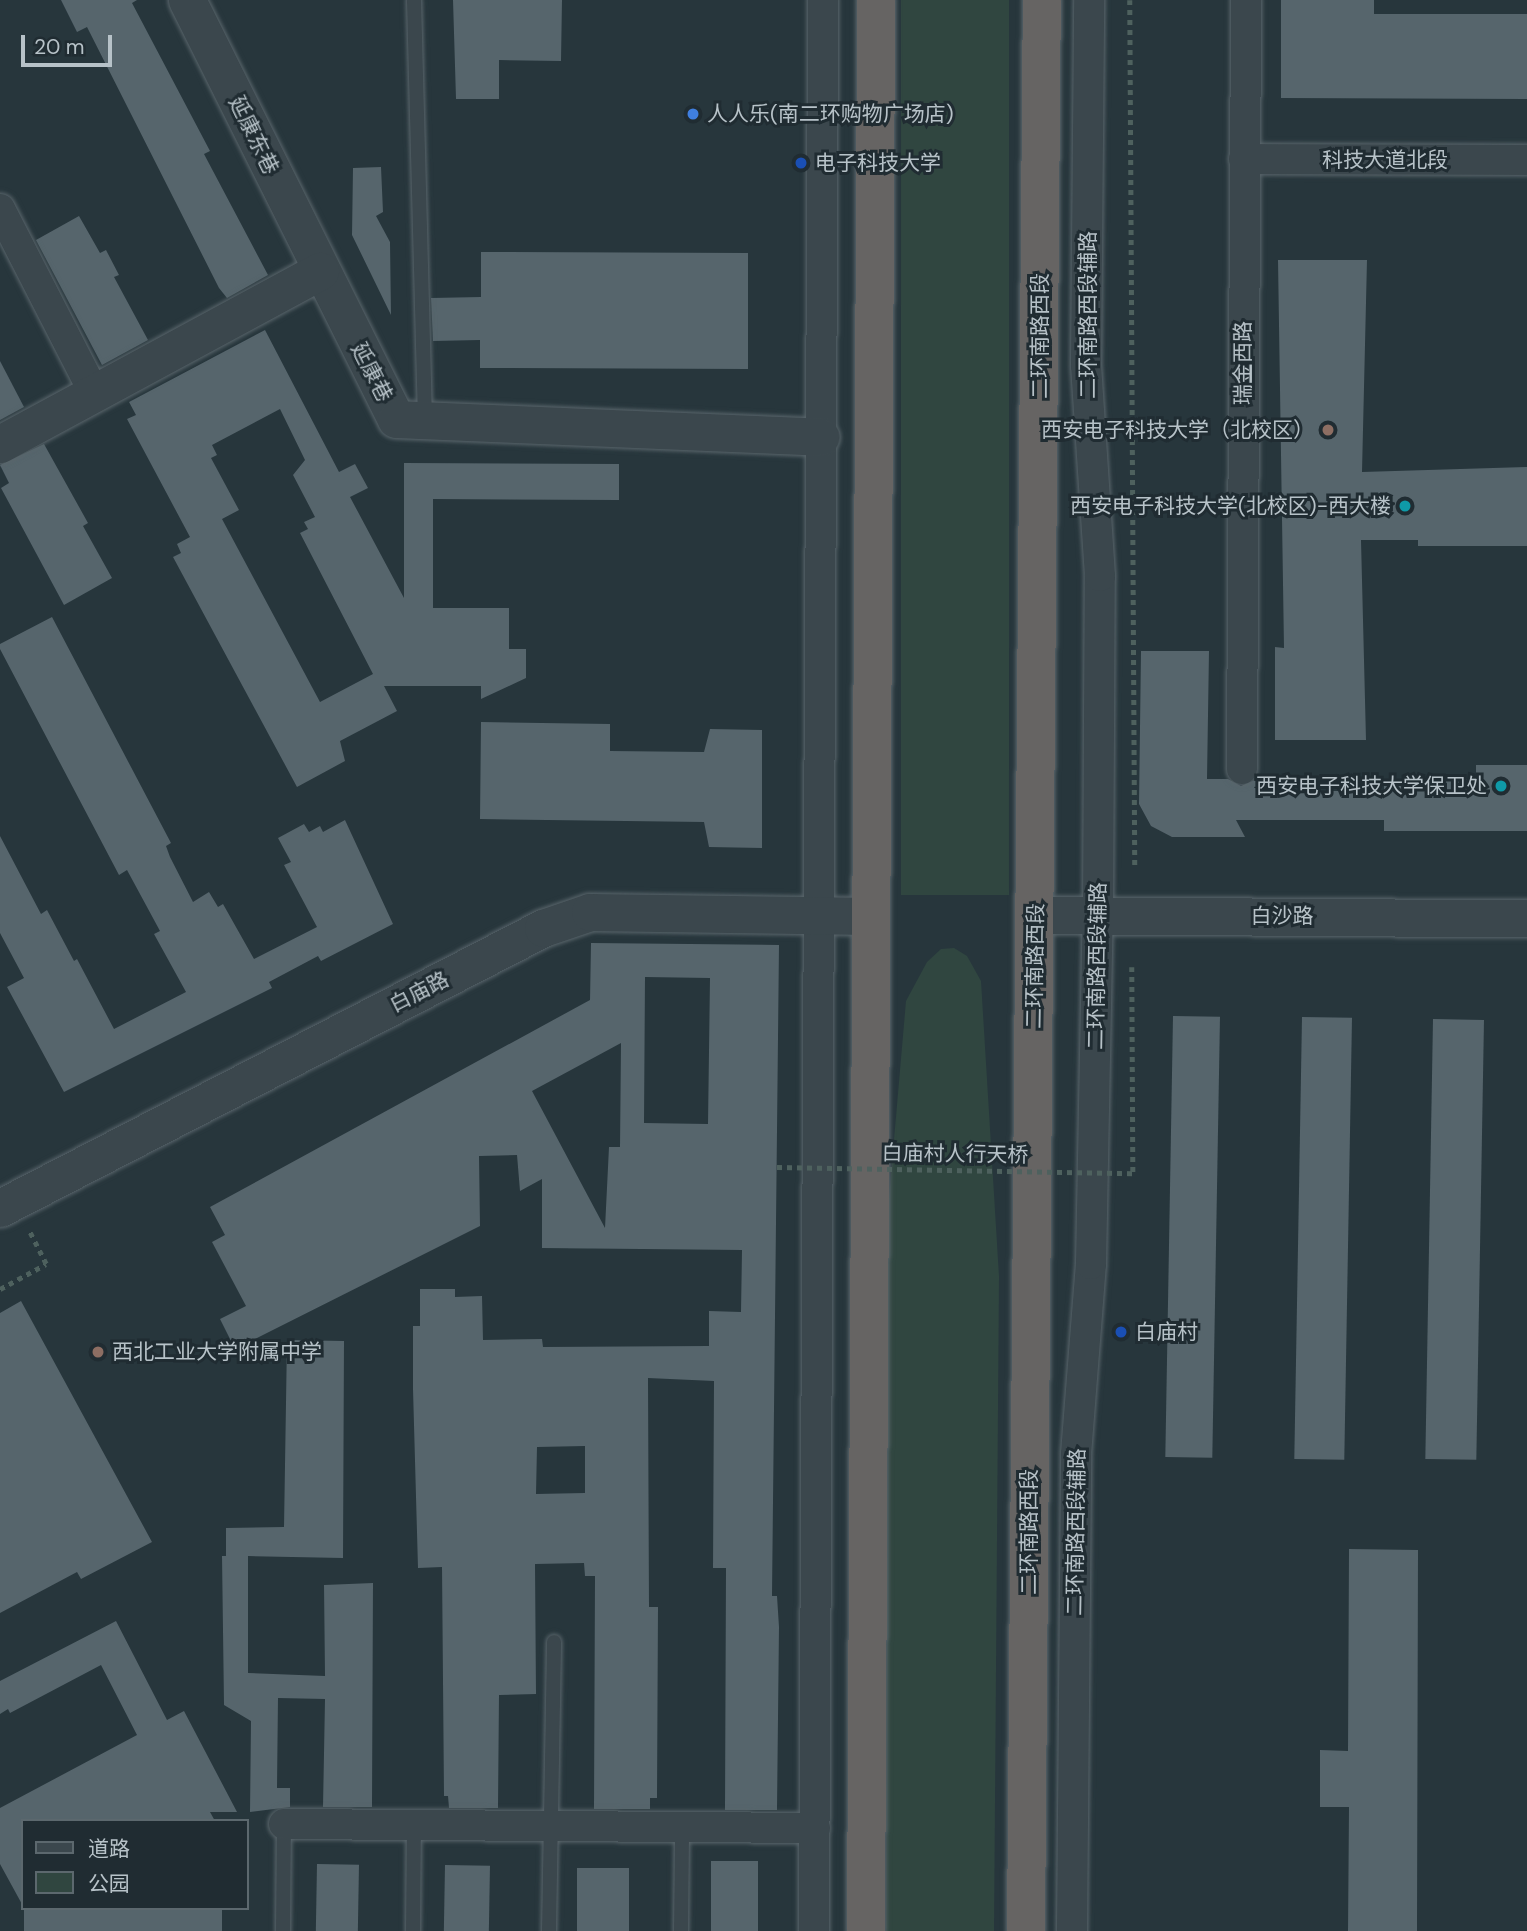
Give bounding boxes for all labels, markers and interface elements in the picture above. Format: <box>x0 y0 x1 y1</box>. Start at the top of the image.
scale bar <box>24 21 116 65</box>
text: 20 m <box>34 33 85 61</box>
street label: 延康东巷 <box>224 92 284 178</box>
place label: 人人乐(南二环购物广场店) <box>707 101 954 127</box>
marker: 人人乐(南二环购物广场店) <box>685 106 701 122</box>
street label: 科技大道北段 <box>1322 147 1448 173</box>
place label: 电子科技大学 <box>815 150 941 176</box>
marker: 电子科技大学 <box>793 155 809 171</box>
street label: 二环南路西段辅路 <box>1075 231 1101 399</box>
street label: 二环南路西段 <box>1027 273 1053 399</box>
street label: 瑞金西路 <box>1230 321 1256 405</box>
street label: 延康巷 <box>346 338 398 406</box>
place label: 西安电子科技大学（北校区） <box>1041 417 1314 443</box>
marker: 西安电子科技大学（北校区） <box>1320 422 1336 438</box>
place label: 西安电子科技大学(北校区)-西大楼 <box>1070 493 1391 519</box>
marker: 西安电子科技大学(北校区)-西大楼 <box>1397 498 1413 514</box>
place label: 西安电子科技大学保卫处 <box>1256 773 1487 799</box>
marker: 西安电子科技大学保卫处 <box>1493 778 1509 794</box>
street label: 二环南路西段辅路 <box>1083 882 1111 1050</box>
street label: 二环南路西段 <box>1021 903 1049 1029</box>
street label: 白沙路 <box>1251 903 1313 929</box>
street label: 白庙路 <box>385 966 453 1018</box>
street label: 白庙村人行天桥 <box>881 1140 1029 1168</box>
place label: 白庙村 <box>1135 1319 1198 1345</box>
marker: 白庙村 <box>1113 1324 1129 1340</box>
place label: 西北工业大学附属中学 <box>112 1339 322 1365</box>
marker: 西北工业大学附属中学 <box>90 1344 106 1360</box>
street label: 二环南路西段辅路 <box>1062 1448 1090 1616</box>
street label: 二环南路西段 <box>1016 1469 1042 1595</box>
legend <box>21 1819 248 1910</box>
text: 道路 <box>88 1835 130 1863</box>
text: 公园 <box>88 1870 130 1898</box>

